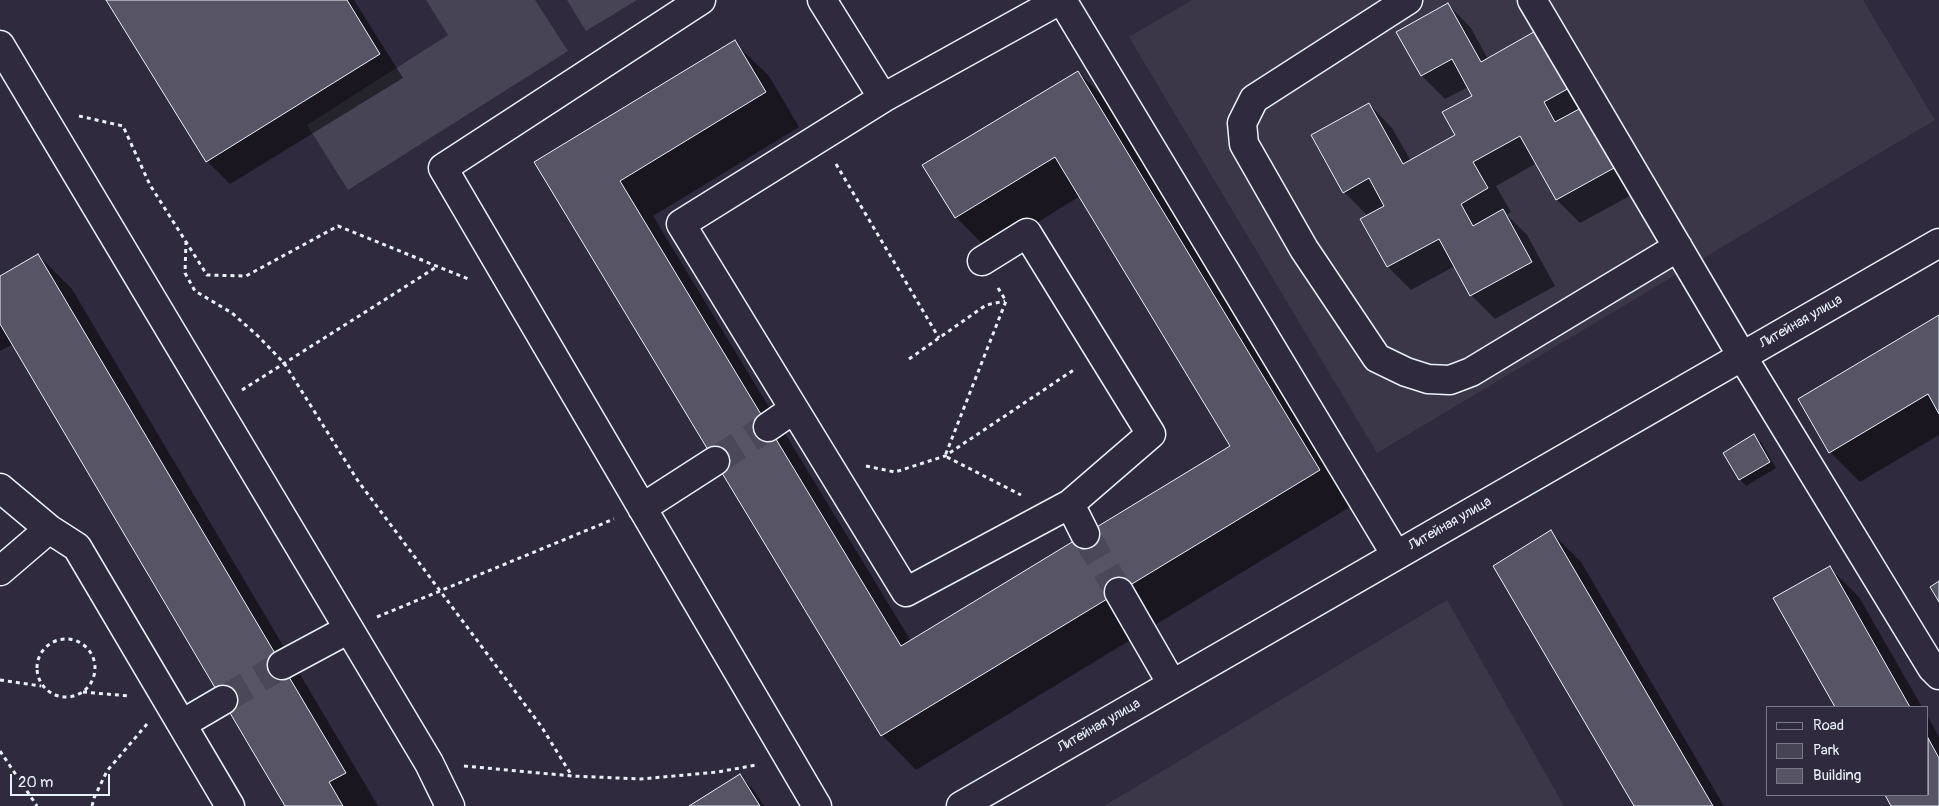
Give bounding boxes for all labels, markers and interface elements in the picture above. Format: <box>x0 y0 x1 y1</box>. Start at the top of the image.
street label: Литейная улица <box>1756 291 1846 353</box>
street label: Литейная улица <box>1405 493 1495 555</box>
street label: Литейная улица <box>1054 695 1144 757</box>
legend <box>1766 706 1929 796</box>
text: Road <box>1813 716 1844 735</box>
text: Park <box>1813 741 1839 760</box>
scale bar <box>12 764 112 796</box>
text: Building <box>1813 766 1861 785</box>
text: 20 m <box>18 773 53 792</box>

